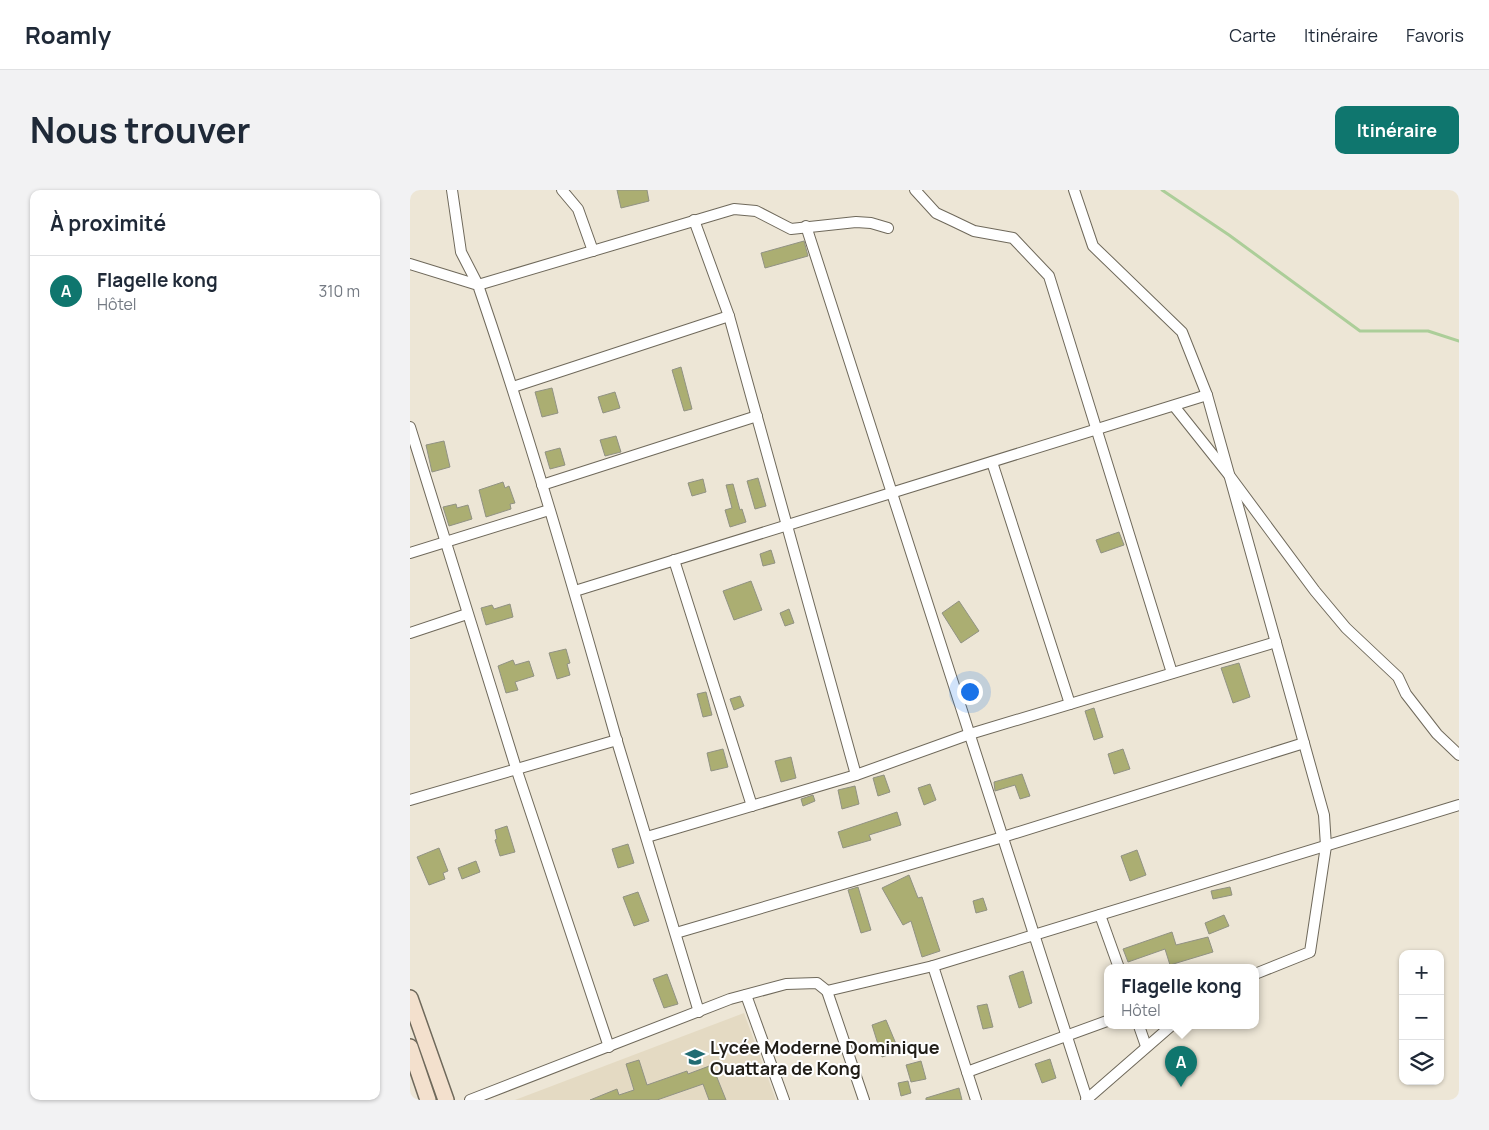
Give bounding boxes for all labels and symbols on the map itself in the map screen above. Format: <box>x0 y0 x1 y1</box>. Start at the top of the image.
your location <box>957 679 983 705</box>
place label: Lycée Moderne Dominique Ouattara de Kong <box>710 1035 940 1080</box>
school or university icon: Lycée Moderne Dominique Ouattara de Kong <box>684 1046 706 1068</box>
pin: A <box>1165 1046 1197 1087</box>

